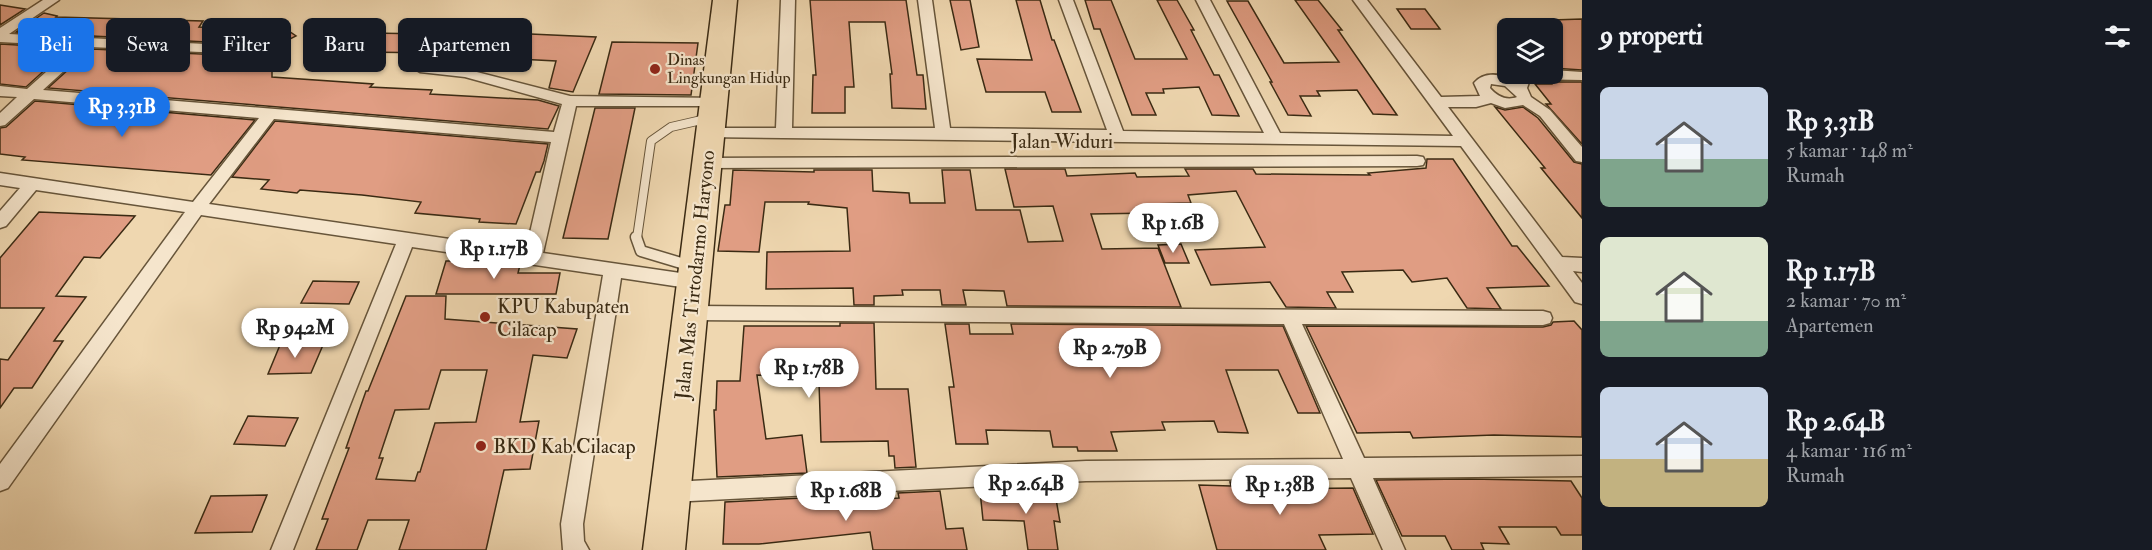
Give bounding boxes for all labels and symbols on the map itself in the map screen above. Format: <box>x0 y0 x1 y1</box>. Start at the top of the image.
place label: Dinas Lingkungan Hidup <box>667 50 791 89</box>
marker: Dinas Lingkungan Hidup <box>648 62 662 76</box>
pin: Rp 3.31B <box>60 87 184 138</box>
street label: Jalan Widuri <box>1010 129 1113 154</box>
street label: Jalan Mas Tirtodarmo Haryono <box>669 149 721 402</box>
pin: Rp 1.6B <box>1118 203 1228 254</box>
pin: Rp 1.17B <box>432 229 556 280</box>
place label: KPU Kabupaten Cilacap <box>497 294 629 343</box>
pin: Rp 942M <box>240 308 350 359</box>
marker: KPU Kabupaten Cilacap <box>478 310 492 324</box>
pin: Rp 2.79B <box>1048 328 1172 379</box>
pin: Rp 1.78B <box>747 348 871 399</box>
place label: BKD Kab.Cilacap <box>493 434 636 460</box>
marker: BKD Kab.Cilacap <box>474 439 488 453</box>
pin: Rp 2.64B <box>964 464 1088 515</box>
pin: Rp 1.38B <box>1218 465 1342 516</box>
pin: Rp 1.68B <box>784 471 908 522</box>

